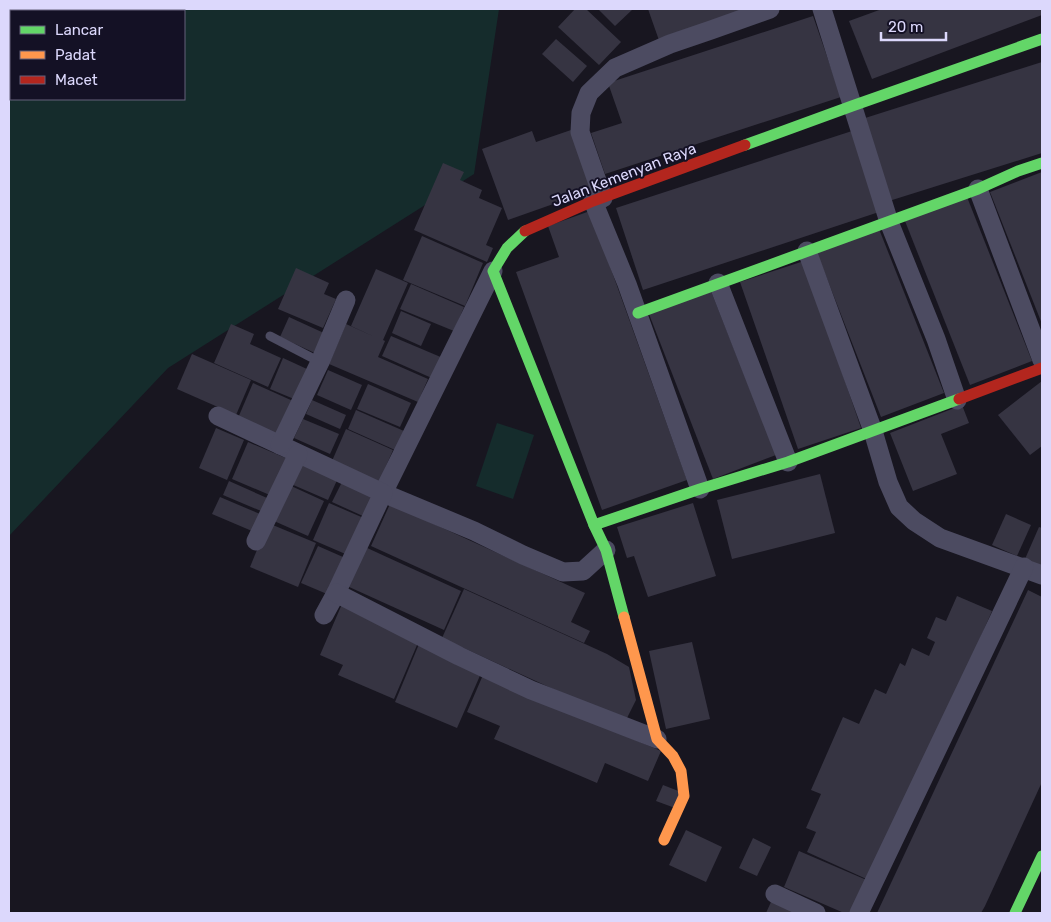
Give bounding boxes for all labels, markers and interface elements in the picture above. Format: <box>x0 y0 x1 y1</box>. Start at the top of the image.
legend <box>10 10 185 100</box>
scale bar <box>881 10 946 42</box>
text: 20 m <box>888 18 923 36</box>
text: Lancar <box>55 21 103 39</box>
text: Padat <box>55 46 96 64</box>
text: Macet <box>55 71 98 89</box>
street label: Jalan Kemenyan Raya <box>549 139 699 211</box>

